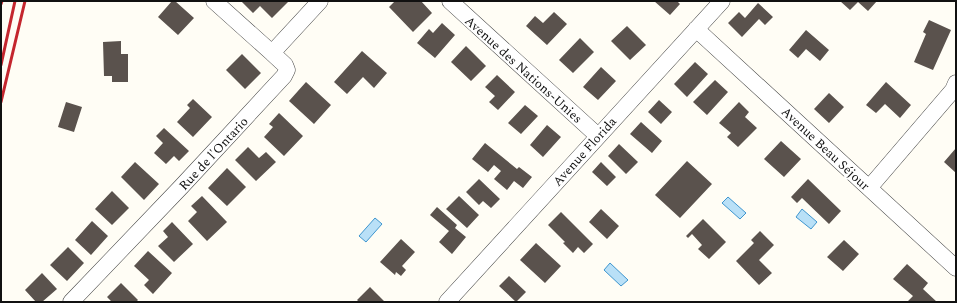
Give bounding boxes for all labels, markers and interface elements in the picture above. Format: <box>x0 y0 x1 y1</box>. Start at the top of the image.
street label: Avenue des Nations-Unies <box>460 11 587 128</box>
street label: Avenue Beau Séjour <box>776 102 874 195</box>
street label: Rue de l'Ontario <box>174 112 253 195</box>
street label: Avenue Florida <box>548 112 622 191</box>

